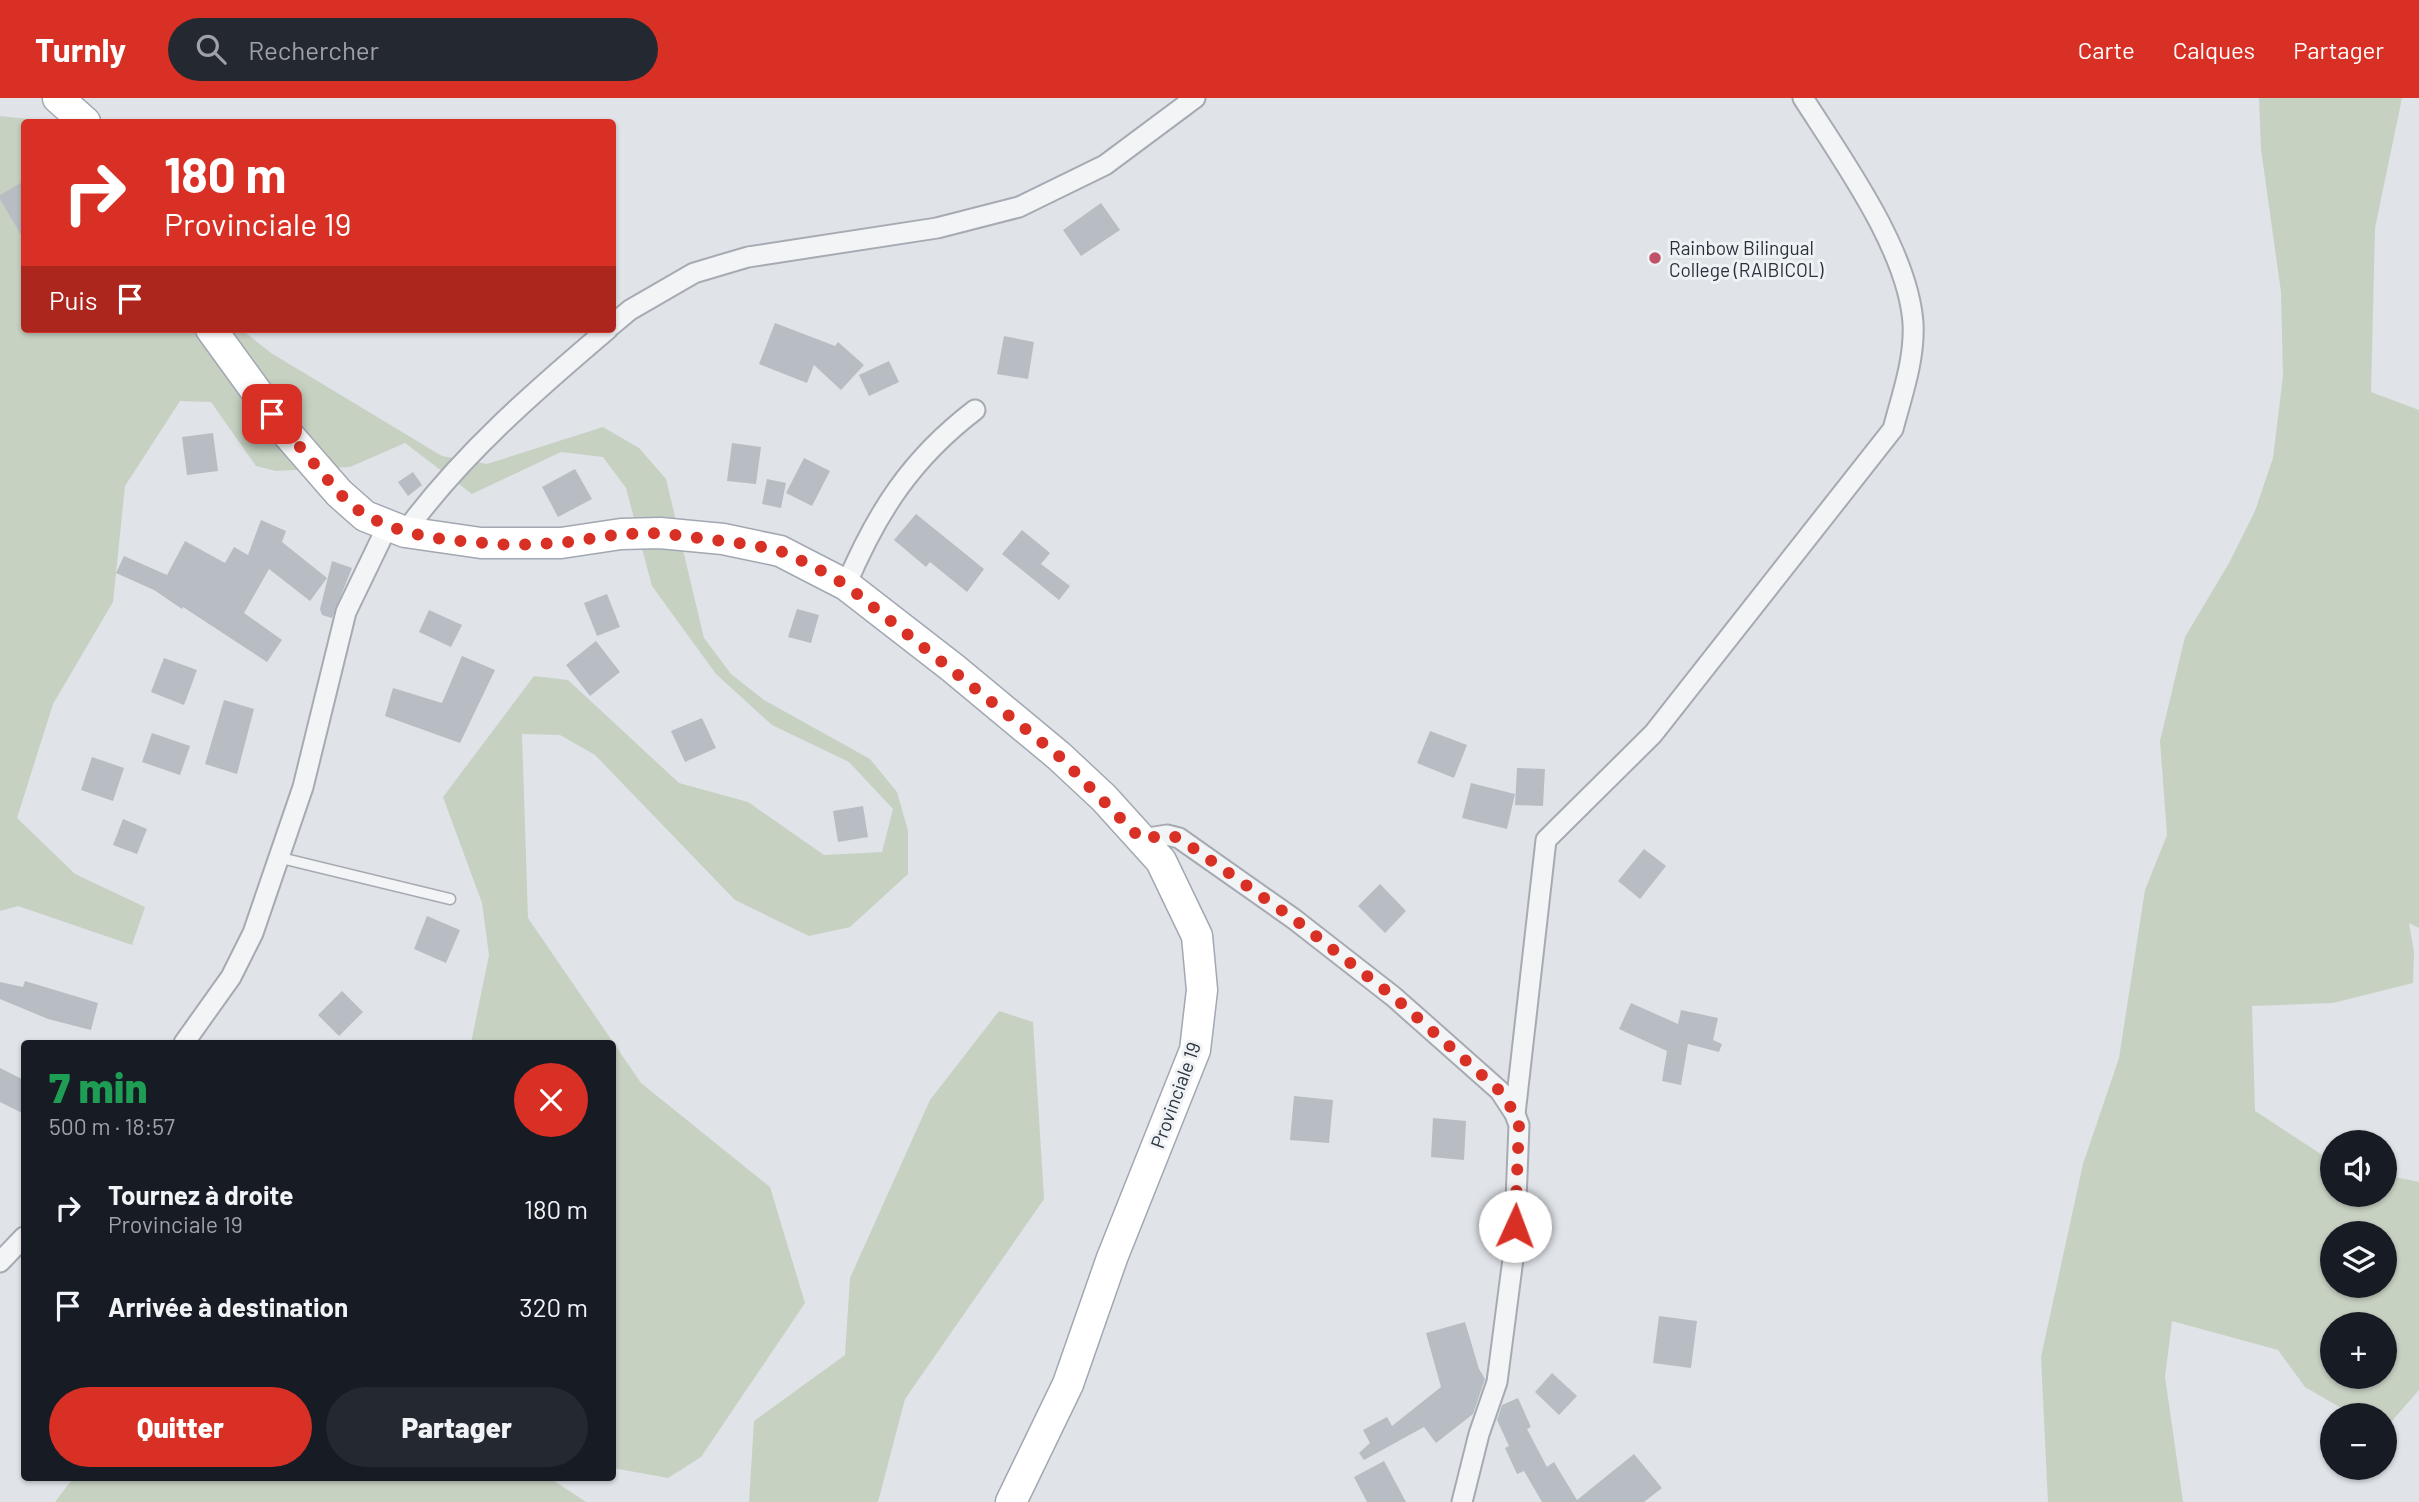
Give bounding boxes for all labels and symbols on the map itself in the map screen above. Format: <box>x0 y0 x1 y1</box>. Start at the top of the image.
place label: Rainbow Bilingual College (RAIBICOL) <box>1669 236 1825 281</box>
marker: Rainbow Bilingual College (RAIBICOL) <box>1647 250 1663 266</box>
pin <box>242 384 302 444</box>
street label: Provinciale 19 <box>1145 1039 1205 1151</box>
position arrow <box>1478 1189 1552 1263</box>

